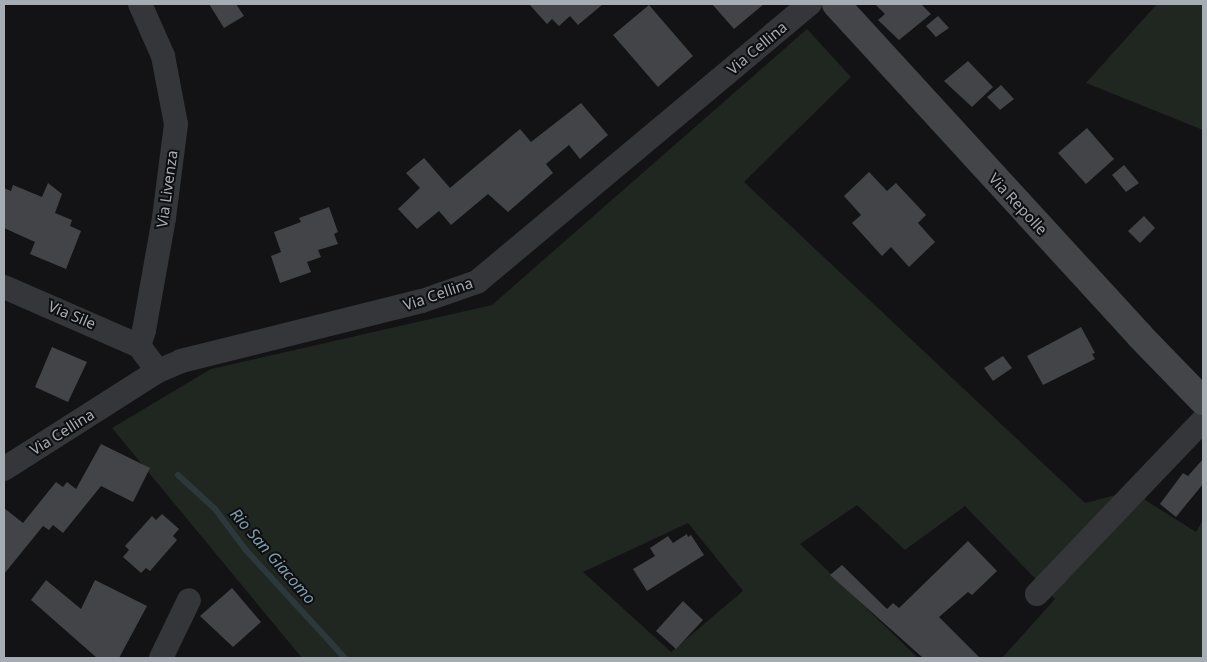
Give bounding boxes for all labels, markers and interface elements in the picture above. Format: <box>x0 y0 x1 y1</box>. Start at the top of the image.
street label: Via Cellina <box>723 18 791 78</box>
street label: Via Livenza <box>153 149 181 229</box>
street label: Via Repolle <box>985 170 1051 238</box>
street label: Via Cellina <box>401 274 475 314</box>
street label: Via Sile <box>46 297 98 333</box>
street label: Via Cellina <box>27 405 97 459</box>
water label: Rio San Giacomo <box>226 504 320 608</box>

